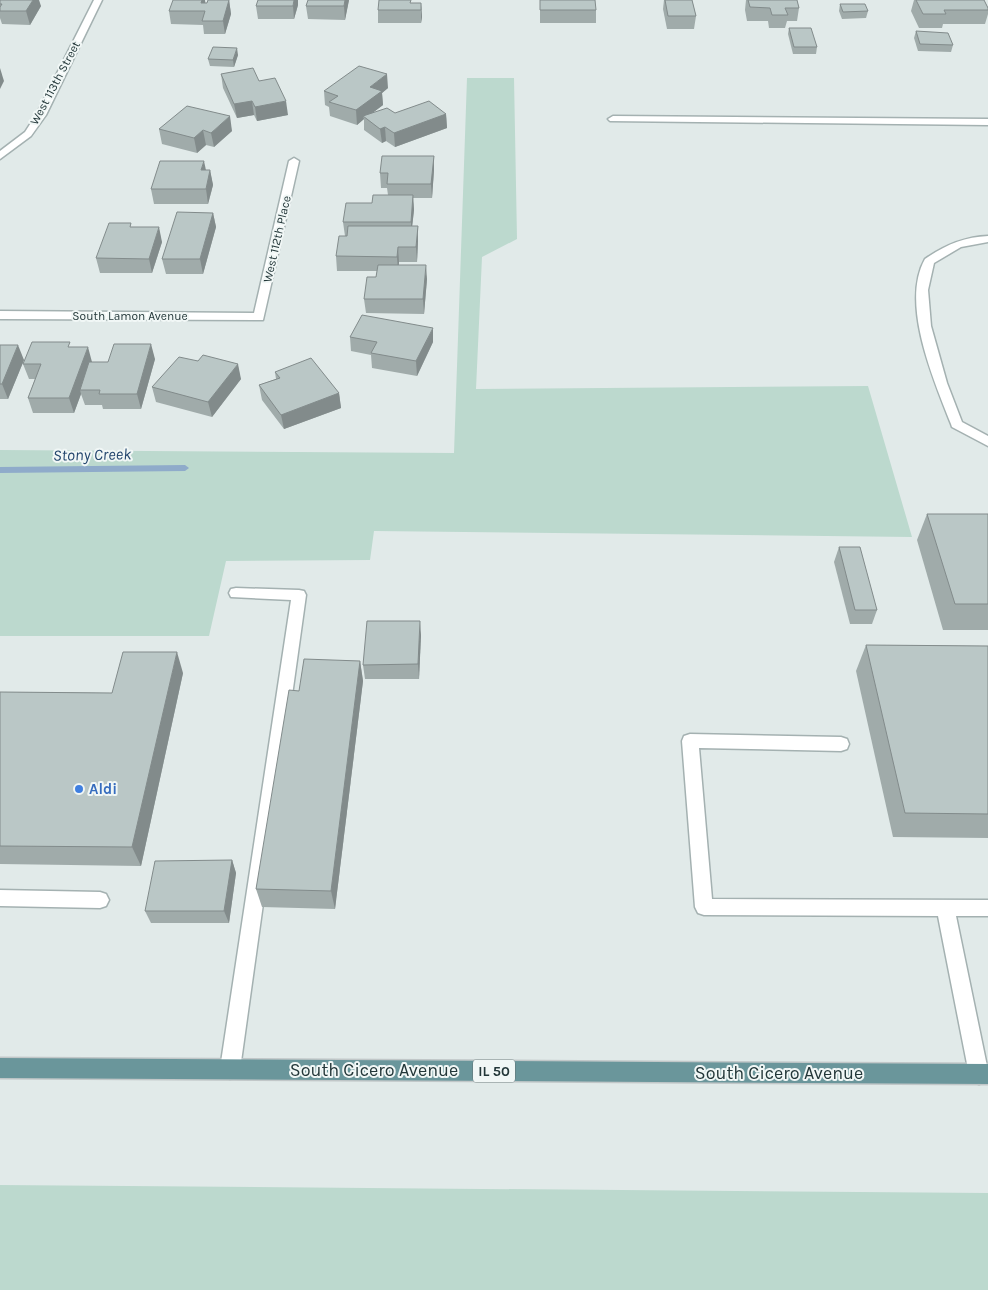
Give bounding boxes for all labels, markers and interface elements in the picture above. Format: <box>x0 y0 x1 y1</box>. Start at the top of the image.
street label: West 113th Street <box>27 38 83 127</box>
street label: West 112th Place <box>260 194 294 284</box>
street label: South Lamon Avenue <box>72 309 188 323</box>
water label: Stony Creek <box>53 444 132 465</box>
place label: Aldi <box>89 780 117 798</box>
marker: Aldi <box>73 783 85 795</box>
street label: South Cicero Avenue <box>290 1059 458 1081</box>
road number: IL 50 <box>473 1060 515 1082</box>
street label: South Cicero Avenue <box>695 1062 863 1084</box>

